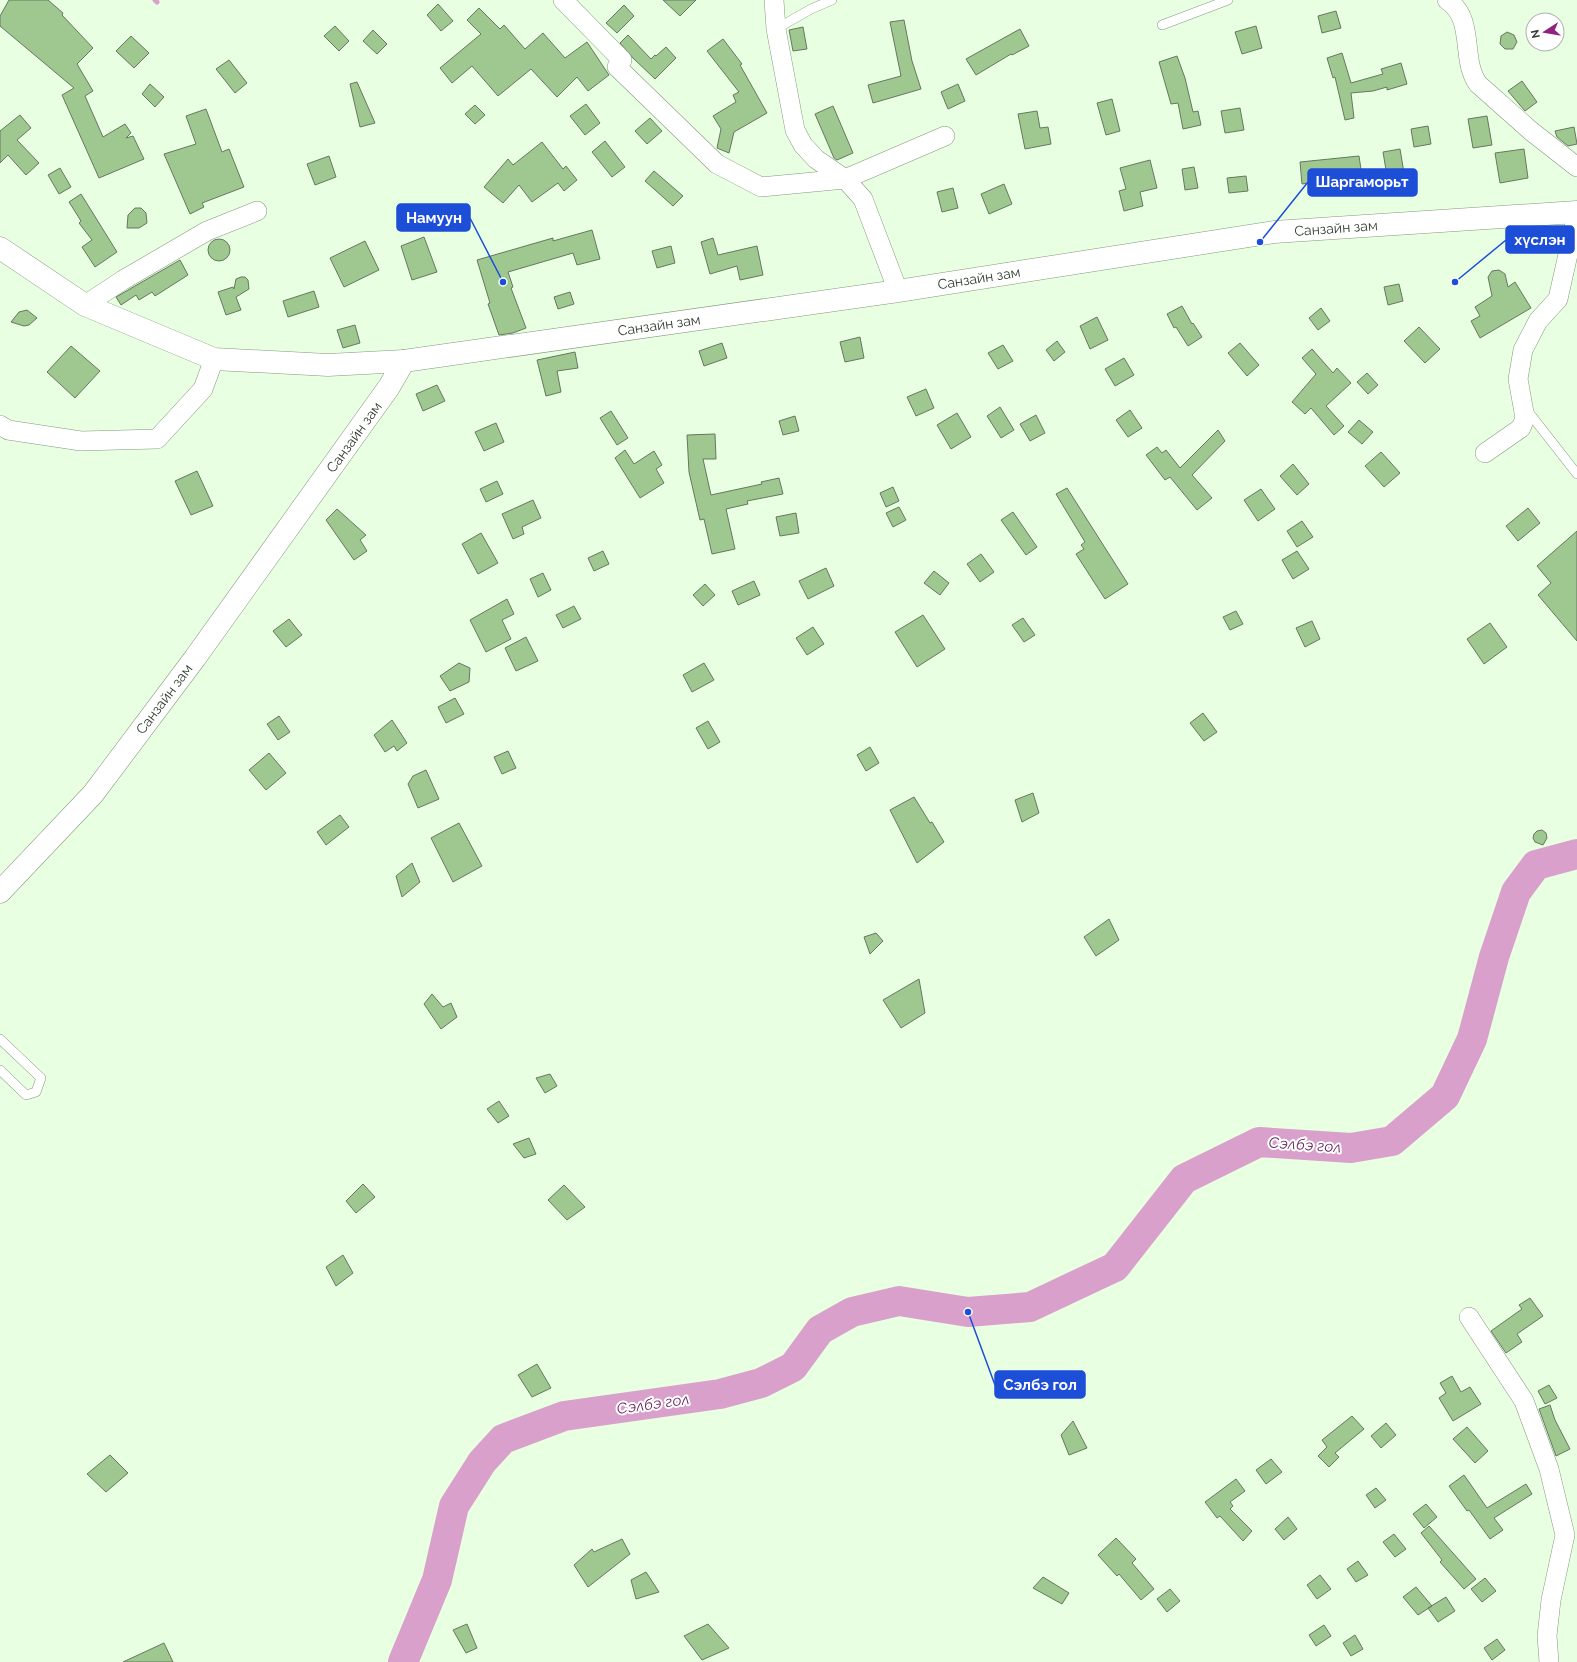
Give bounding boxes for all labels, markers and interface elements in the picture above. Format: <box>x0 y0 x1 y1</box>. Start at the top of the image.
north arrow <box>1525 12 1565 52</box>
text: N <box>1528 29 1543 39</box>
callout: Шаргаморьт <box>1308 169 1417 196</box>
text: Шаргаморьт <box>1315 173 1409 191</box>
callout: Намуун <box>397 204 470 231</box>
text: Намуун <box>406 209 462 227</box>
street label: Санзайн зам <box>1294 217 1378 239</box>
callout: хүслэн <box>1506 226 1574 253</box>
text: хүслэн <box>1514 231 1566 249</box>
street label: Санзайн зам <box>937 264 1021 292</box>
street label: Санзайн зам <box>617 311 701 339</box>
street label: Санзайн зам <box>323 399 385 475</box>
street label: Санзайн зам <box>133 661 195 737</box>
water label: Сэлбэ гол <box>1268 1133 1342 1157</box>
callout: Сэлбэ гол <box>995 1371 1085 1398</box>
text: Сэлбэ гол <box>1003 1376 1077 1394</box>
water label: Сэлбэ гол <box>616 1390 690 1418</box>

